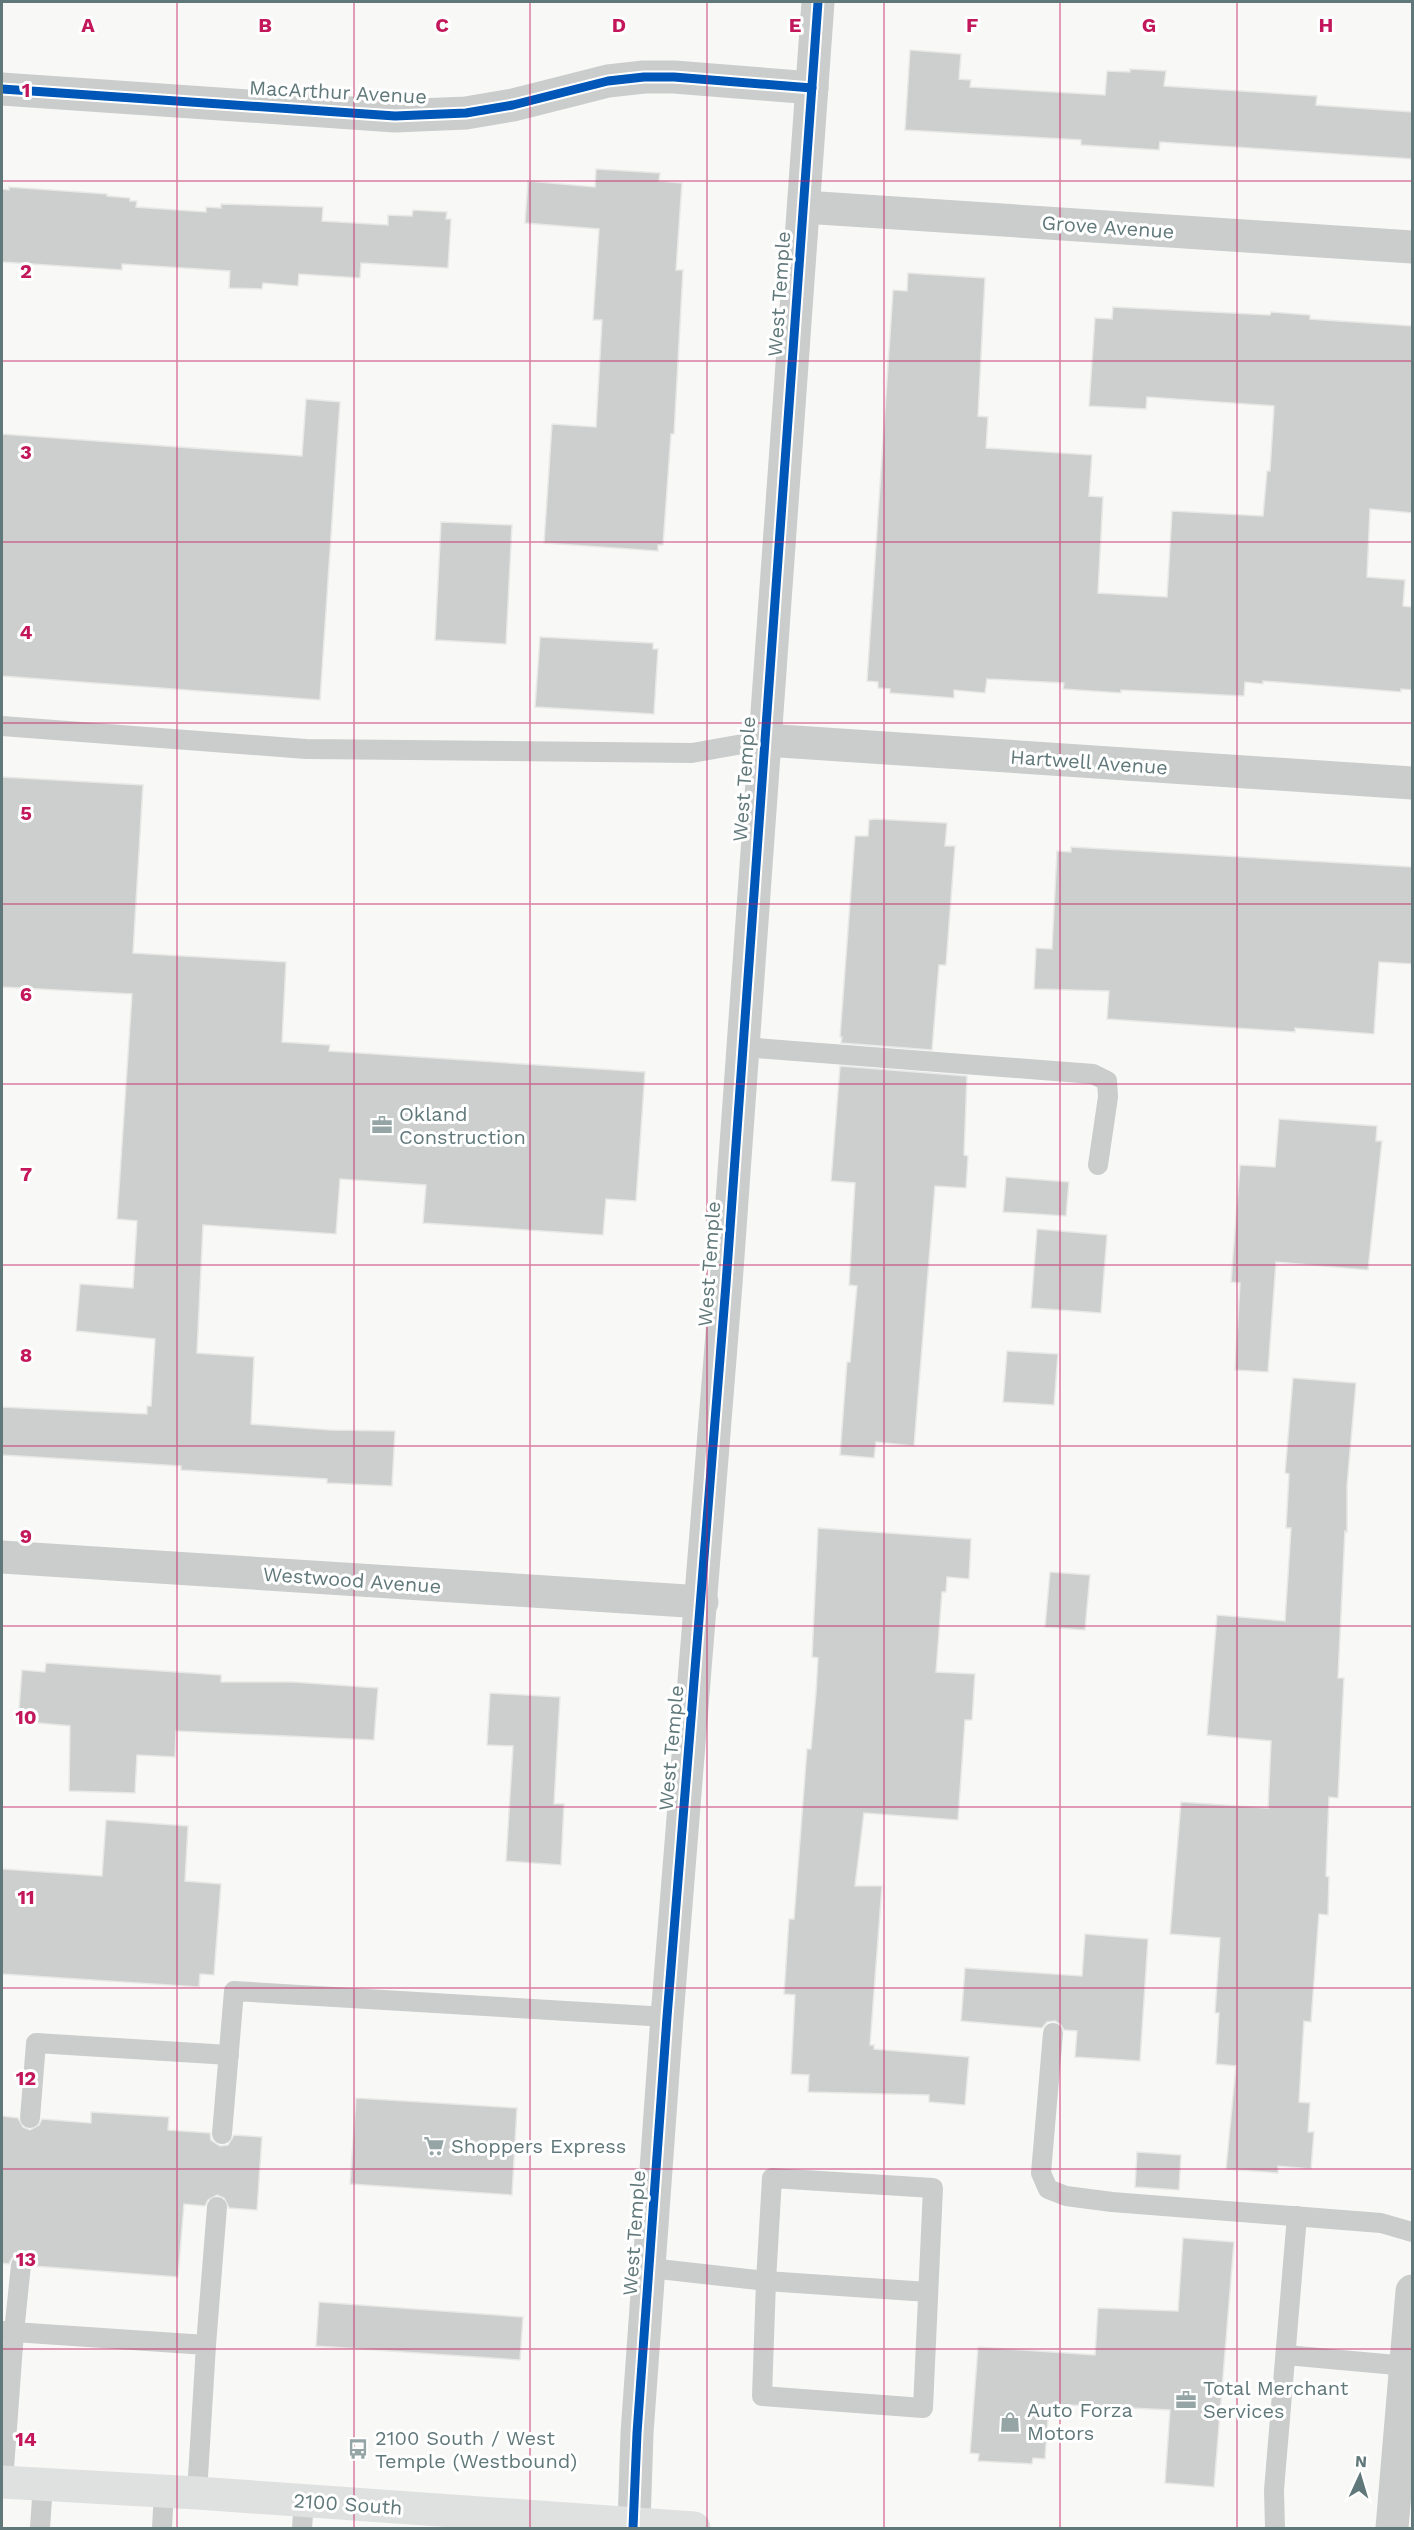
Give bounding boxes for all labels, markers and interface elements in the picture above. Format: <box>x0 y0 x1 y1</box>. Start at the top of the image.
text: A <box>81 13 95 37</box>
text: B <box>258 13 272 37</box>
text: C <box>435 13 449 37</box>
text: D <box>612 13 626 37</box>
text: E <box>789 13 801 37</box>
text: F <box>966 13 978 37</box>
text: G <box>1142 13 1156 37</box>
text: H <box>1319 13 1333 37</box>
street label: MacArthur Avenue <box>249 75 427 109</box>
text: 1 <box>22 78 30 102</box>
street label: Grove Avenue <box>1041 210 1175 244</box>
street label: West Temple <box>763 230 795 358</box>
text: 2 <box>20 259 32 283</box>
text: 3 <box>20 440 32 464</box>
text: 4 <box>20 620 33 644</box>
street label: West Temple <box>728 715 760 843</box>
street label: Hartwell Avenue <box>1009 745 1169 779</box>
text: 5 <box>20 801 32 825</box>
text: 6 <box>20 982 32 1006</box>
place label: Okland Construction <box>399 1102 526 1149</box>
office icon: Okland Construction <box>370 1113 394 1137</box>
text: 7 <box>20 1162 32 1186</box>
street label: West Temple <box>693 1200 725 1328</box>
text: 8 <box>20 1343 32 1367</box>
text: 9 <box>20 1524 32 1548</box>
street label: Westwood Avenue <box>262 1562 442 1598</box>
street label: West Temple <box>654 1684 688 1812</box>
text: 10 <box>15 1705 37 1729</box>
text: 11 <box>17 1885 35 1909</box>
text: 12 <box>16 2066 36 2090</box>
supermarket icon: Shoppers Express <box>422 2134 446 2158</box>
place label: Shoppers Express <box>451 2134 626 2158</box>
street label: West Temple <box>618 2169 650 2297</box>
text: 13 <box>16 2247 36 2271</box>
place label: Total Merchant Services <box>1203 2376 1349 2423</box>
office icon: Total Merchant Services <box>1174 2388 1198 2412</box>
place label: Auto Forza Motors <box>1027 2398 1133 2445</box>
shop icon: Auto Forza Motors <box>998 2410 1022 2434</box>
place label: 2100 South / West Temple (Westbound) <box>375 2426 577 2473</box>
text: 14 <box>15 2427 37 2451</box>
bus stop icon: 2100 South / West Temple (Westbound) <box>346 2437 370 2461</box>
north arrow <box>1330 2446 1390 2506</box>
text: N <box>1354 2452 1368 2471</box>
street label: 2100 South <box>293 2488 403 2520</box>

